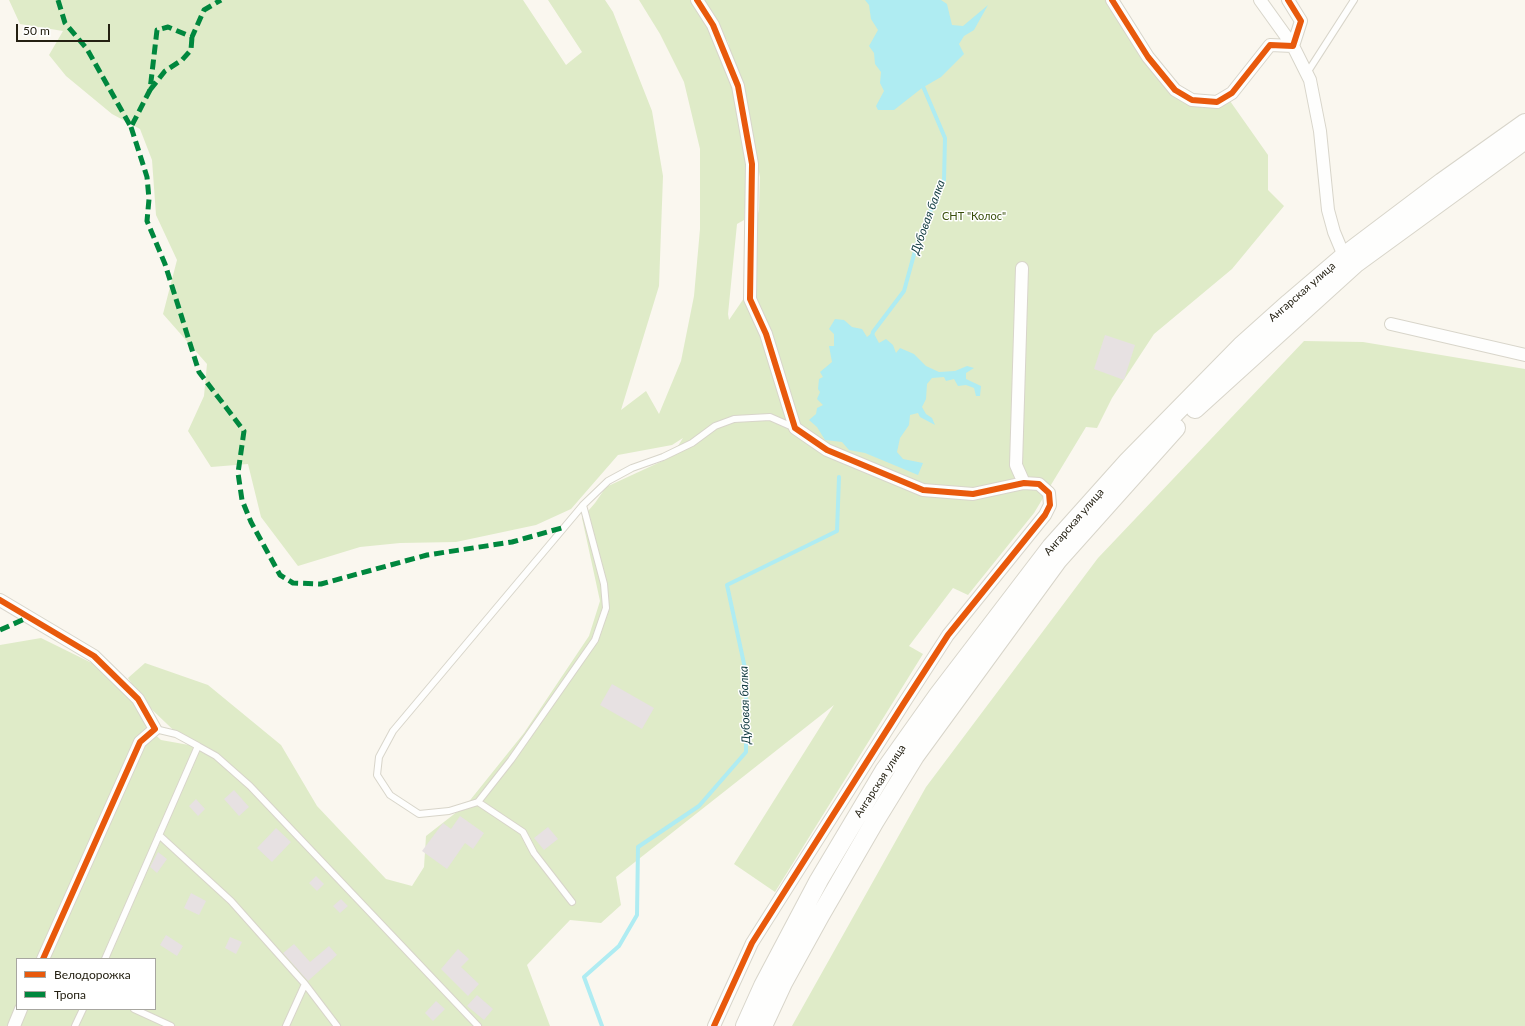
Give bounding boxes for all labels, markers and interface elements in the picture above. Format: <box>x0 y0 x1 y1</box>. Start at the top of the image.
scale bar <box>18 16 112 42</box>
text: 50 m <box>23 23 50 38</box>
water label: Дубовая балка <box>908 178 948 256</box>
park label: СНТ "Колос" <box>942 209 1006 223</box>
street label: Ангарская улица <box>1266 259 1338 325</box>
street label: Ангарская улица <box>1041 486 1107 558</box>
water label: Дубовая балка <box>736 666 754 744</box>
street label: Ангарская улица <box>851 742 909 820</box>
legend <box>16 958 156 1010</box>
text: Велодорожка <box>54 967 131 982</box>
text: Тропа <box>54 987 86 1002</box>

